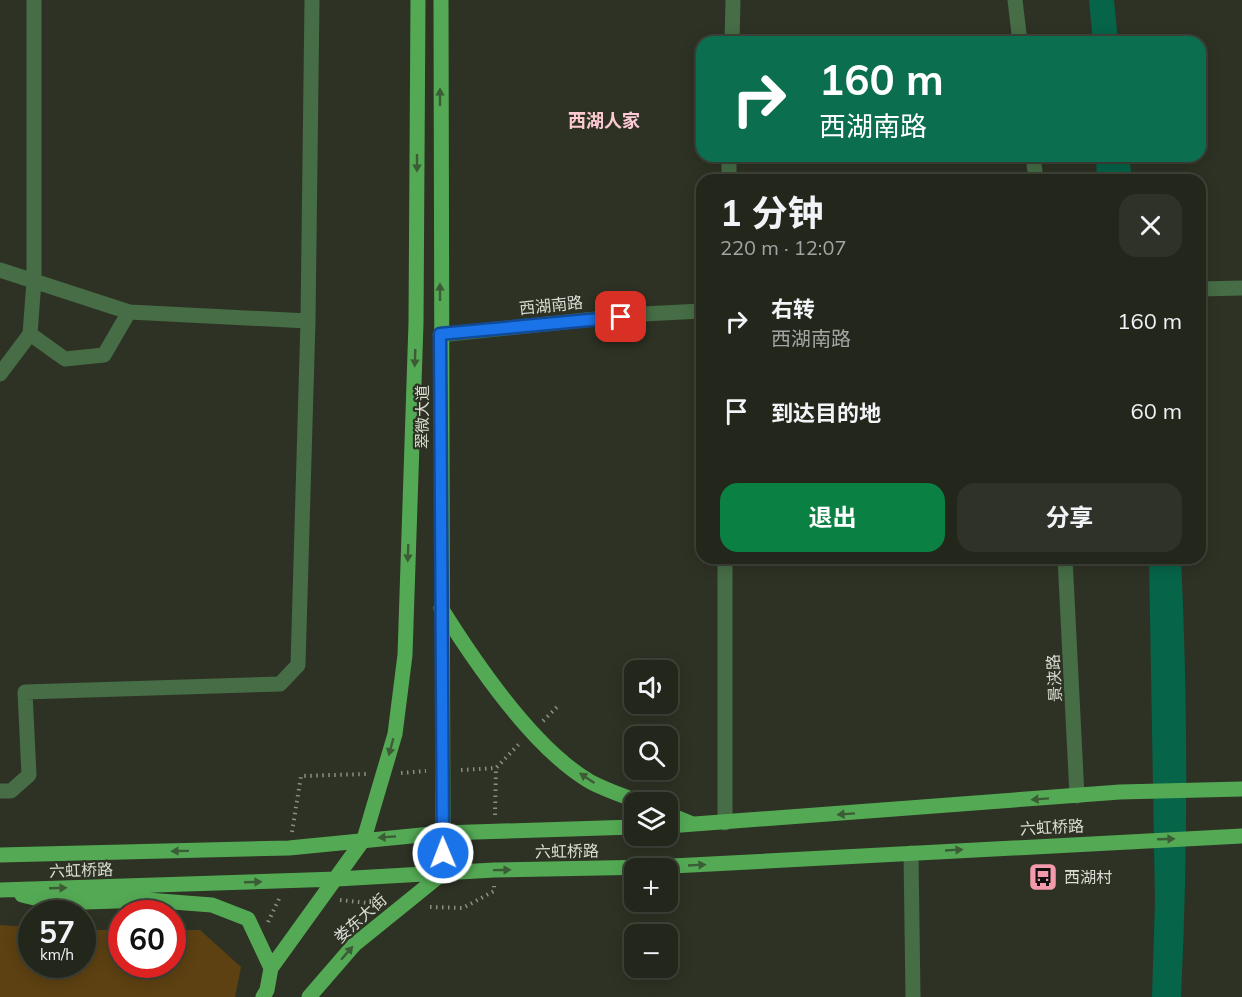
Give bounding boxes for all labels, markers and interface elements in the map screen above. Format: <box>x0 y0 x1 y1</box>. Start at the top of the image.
text: 160 m <box>819 53 944 106</box>
icon: right <box>720 60 798 138</box>
one-way arrow <box>435 87 445 106</box>
district label: 西湖人家 <box>568 109 640 132</box>
text: 西湖南路 <box>819 109 927 143</box>
one-way arrow <box>412 154 422 173</box>
text: 1 分钟 <box>720 190 823 235</box>
button: close <box>1119 194 1182 257</box>
text: 220 m · 12:07 <box>720 235 846 260</box>
one-way arrow <box>435 282 445 301</box>
pin <box>595 291 646 342</box>
street label: 西湖南路 <box>518 292 584 318</box>
text: 右转 <box>771 295 815 323</box>
icon: arrive <box>604 300 637 333</box>
icon: right <box>720 305 753 338</box>
text: 160 m <box>1117 307 1182 335</box>
text: 西湖南路 <box>771 326 851 351</box>
one-way arrow <box>410 349 419 368</box>
street label: 翠微大道 <box>412 385 432 449</box>
icon: arrive <box>720 395 753 428</box>
text: 60 m <box>1131 397 1182 425</box>
text: 到达目的地 <box>771 399 881 427</box>
button: 退出 <box>720 483 945 552</box>
button: 分享 <box>957 483 1182 552</box>
one-way arrow <box>404 544 413 563</box>
street label: 景浃路 <box>1043 654 1065 702</box>
map controls <box>624 660 678 978</box>
button: sound <box>624 660 678 714</box>
button: search <box>624 726 678 780</box>
one-way arrow <box>386 738 396 756</box>
one-way arrow <box>580 772 596 784</box>
button: layers <box>624 792 678 846</box>
one-way arrow <box>1031 794 1050 804</box>
one-way arrow <box>836 809 855 819</box>
street label: 六虹桥路 <box>1020 815 1084 839</box>
position arrow <box>411 821 475 885</box>
one-way arrow <box>378 832 397 842</box>
one-way arrow <box>1156 834 1175 843</box>
street label: 六虹桥路 <box>535 840 599 862</box>
one-way arrow <box>170 846 189 856</box>
one-way arrow <box>945 846 964 855</box>
button: + <box>624 858 678 912</box>
street label: 六虹桥路 <box>49 859 113 881</box>
one-way arrow <box>687 860 706 869</box>
bus stop icon: 西湖村 <box>1027 861 1059 893</box>
one-way arrow <box>492 865 511 875</box>
place label: 西湖村 <box>1064 867 1112 887</box>
one-way arrow <box>244 877 263 886</box>
one-way arrow <box>49 884 68 893</box>
street label: 娄东大街 <box>330 889 390 947</box>
speed limit sign: 60 <box>108 900 186 978</box>
text: 57 <box>39 913 75 951</box>
button: − <box>624 924 678 978</box>
text: km/h <box>40 945 74 964</box>
one-way arrow <box>340 946 353 961</box>

